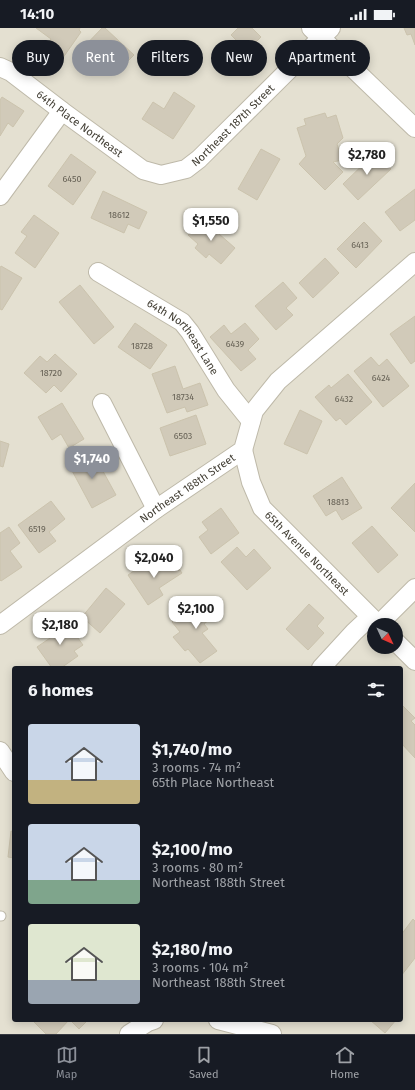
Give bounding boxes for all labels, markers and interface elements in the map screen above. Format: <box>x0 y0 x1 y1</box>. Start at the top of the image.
text: 14:10 <box>20 5 54 23</box>
chip: Buy <box>12 40 64 76</box>
chip: Rent <box>72 40 129 76</box>
chip: Filters <box>137 40 203 76</box>
chip: New <box>211 40 267 76</box>
chip: Apartment <box>275 40 370 76</box>
street label: Northeast 187th Street <box>189 82 277 169</box>
street label: 64th Place Northeast <box>34 88 125 160</box>
pin: $2,780 <box>334 142 400 176</box>
text: $2,780 <box>348 147 386 162</box>
house number: 6450 <box>62 174 82 184</box>
pin: $1,550 <box>178 208 244 242</box>
house number: 18612 <box>108 210 130 220</box>
text: $1,550 <box>192 213 230 228</box>
house number: 6413 <box>351 240 369 250</box>
street label: 64th Northeast Lane <box>145 297 221 377</box>
house number: 6439 <box>226 339 245 349</box>
house number: 18728 <box>131 341 153 351</box>
house number: 18720 <box>40 368 62 378</box>
house number: 6424 <box>372 373 390 383</box>
house number: 18734 <box>172 392 194 402</box>
house number: 6432 <box>335 394 353 404</box>
house number: 6503 <box>174 431 192 441</box>
pin: $1,740 <box>59 446 125 480</box>
text: $1,740 <box>74 451 110 466</box>
street label: Northeast 188th Street <box>137 451 238 526</box>
house number: 18813 <box>327 497 349 507</box>
street label: 65th Avenue Northeast <box>262 509 352 598</box>
house number: 6519 <box>28 524 46 534</box>
pin: $2,040 <box>121 545 187 579</box>
text: $2,040 <box>134 550 174 565</box>
pin: $2,100 <box>163 596 229 630</box>
text: $2,100 <box>178 601 214 616</box>
pin: $2,180 <box>27 612 93 646</box>
text: $2,180 <box>42 617 78 632</box>
north arrow <box>367 618 403 654</box>
map controls <box>367 618 403 654</box>
icon: filters <box>365 679 387 701</box>
text: 6 homes <box>28 680 93 701</box>
text: $1,740/mo <box>152 739 232 760</box>
icon: home <box>60 740 108 788</box>
text: 3 rooms · 74 m² <box>152 760 241 775</box>
text: 65th Place Northeast <box>152 775 274 790</box>
text: $2,100/mo <box>152 839 233 860</box>
icon: home <box>60 840 108 888</box>
text: 3 rooms · 80 m² <box>152 860 243 875</box>
text: Northeast 188th Street <box>152 875 285 890</box>
text: $2,180/mo <box>152 939 233 960</box>
icon: home <box>60 940 108 988</box>
text: 3 rooms · 104 m² <box>152 960 249 975</box>
text: Northeast 188th Street <box>152 975 285 990</box>
tab: Map <box>56 1044 78 1081</box>
tab: Saved <box>189 1044 219 1081</box>
tab: Home <box>330 1044 359 1081</box>

